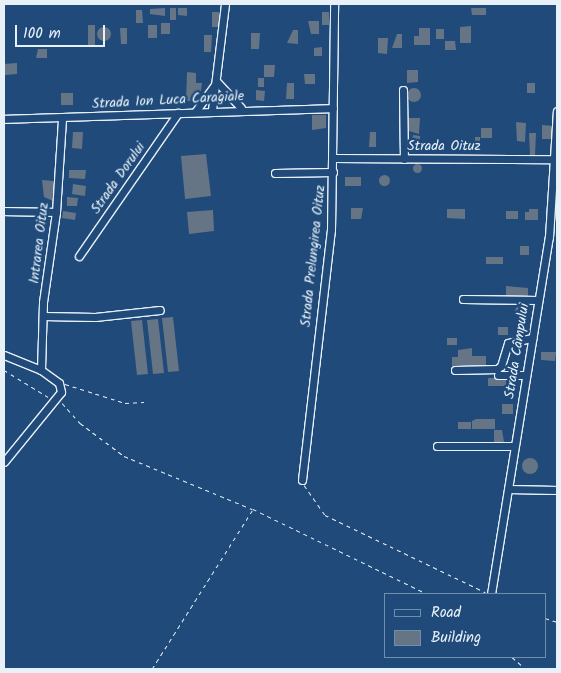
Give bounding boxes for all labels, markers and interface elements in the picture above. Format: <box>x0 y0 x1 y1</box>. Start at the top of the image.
scale bar <box>18 15 108 47</box>
text: 100 m <box>23 22 61 46</box>
street label: Strada Ion Luca Caragiale <box>92 88 244 112</box>
street label: Strada Oituz <box>407 138 481 154</box>
street label: Strada Dorului <box>87 139 149 217</box>
street label: Strada Prelungirea Oituz <box>297 184 329 328</box>
street label: Intrarea Oituz <box>26 201 52 285</box>
street label: Strada Câmpului <box>501 302 533 400</box>
legend <box>384 593 546 658</box>
text: Road <box>431 601 461 625</box>
text: Building <box>431 626 481 650</box>

